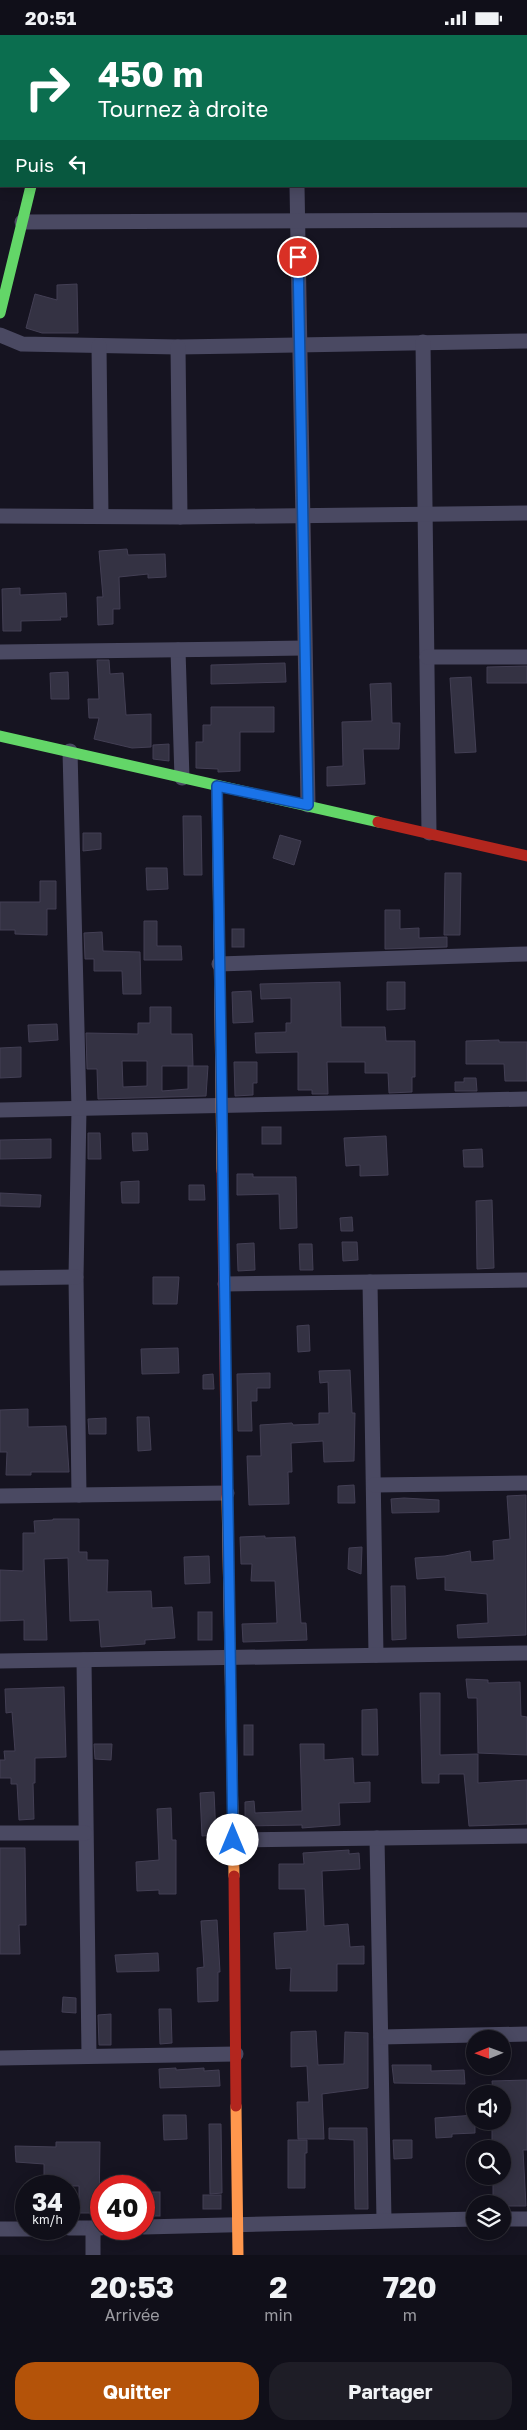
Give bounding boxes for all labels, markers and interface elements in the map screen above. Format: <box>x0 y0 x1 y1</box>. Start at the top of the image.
text: 20:51 <box>25 6 76 29</box>
text: 450 m <box>98 53 203 95</box>
icon: right <box>15 55 80 120</box>
text: Tournez à droite <box>98 95 268 122</box>
icon: left <box>64 150 92 178</box>
text: Puis <box>15 153 54 176</box>
pin <box>277 236 319 278</box>
icon: arrive <box>284 243 312 271</box>
position arrow <box>206 1813 258 1865</box>
north arrow <box>466 2030 511 2075</box>
map controls <box>466 2030 511 2240</box>
button: sound <box>466 2085 511 2130</box>
button: search <box>466 2140 511 2185</box>
speed limit sign: 40 <box>90 2175 155 2240</box>
text: 34 <box>32 2186 63 2217</box>
button: layers <box>466 2195 511 2240</box>
text: km/h <box>32 2212 63 2227</box>
text: 20:53 <box>90 2269 174 2305</box>
text: 2 <box>269 2269 288 2305</box>
text: 720 <box>383 2269 437 2305</box>
text: Arrivée <box>105 2305 159 2325</box>
text: min <box>264 2305 293 2325</box>
text: m <box>403 2305 417 2325</box>
button: Quitter <box>15 2362 259 2420</box>
button: Partager <box>269 2362 512 2420</box>

